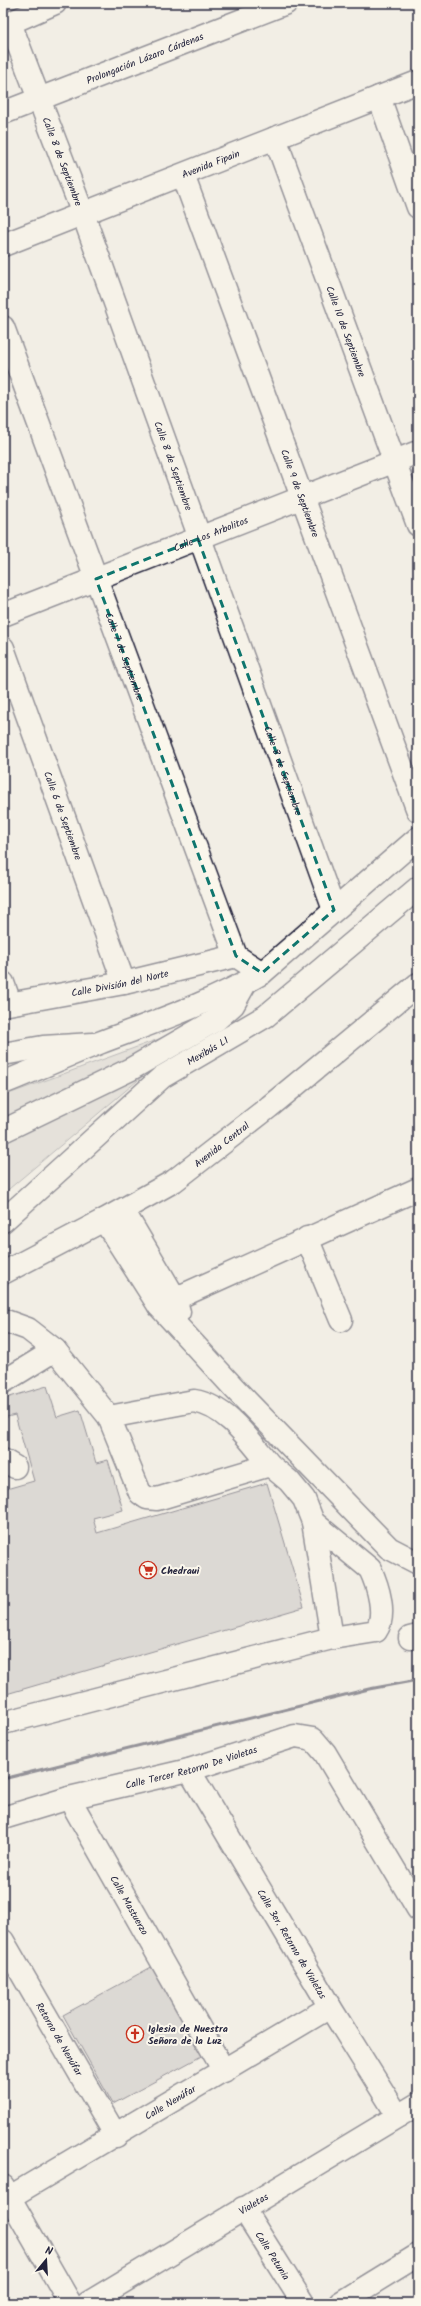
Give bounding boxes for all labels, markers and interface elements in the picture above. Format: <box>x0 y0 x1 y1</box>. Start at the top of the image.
street label: Prolongación Lázaro Cárdenas <box>84 29 207 89</box>
street label: Calle 8 de Septiembre <box>38 115 86 209</box>
street label: Avenida Fipain <box>180 146 242 183</box>
street label: Calle 10 de Septiembre <box>321 284 370 380</box>
street label: Calle 8 de Septiembre <box>149 419 196 513</box>
street label: Calle 9 de Septiembre <box>276 447 323 540</box>
street label: Calle Los Arbolitos <box>171 512 251 556</box>
street label: Calle 7 de Septiembre <box>100 610 148 703</box>
street label: Calle 8 de Septiembre <box>259 724 306 818</box>
street label: Calle 6 de Septiembre <box>39 769 86 863</box>
street label: Calle División del Norte <box>70 965 171 1001</box>
street label: Mexibús L1 <box>184 1033 232 1070</box>
street label: Avenida Central <box>191 1118 253 1172</box>
supermarket icon: Chedraui <box>138 1560 158 1580</box>
place label: Chedraui <box>161 1563 200 1579</box>
street label: Calle Tercer Retorno De Violetas <box>124 1741 260 1794</box>
street label: Calle Mastuerzo <box>106 1873 152 1939</box>
street label: Calle 3er. Retorno de Violetas <box>252 1886 331 2003</box>
street label: Retorno de Nenúfar <box>31 1999 87 2080</box>
place label: Iglesia de Nuestra Señora de la Luz <box>148 2021 228 2049</box>
church icon: Iglesia de Nuestra Señora de la Luz <box>125 2024 145 2044</box>
street label: Calle Nenúfar <box>142 2081 200 2124</box>
street label: Violetas <box>236 2189 272 2219</box>
street label: Calle Petunia <box>251 2228 294 2284</box>
north arrow <box>26 2240 66 2280</box>
text: N <box>43 2242 55 2261</box>

